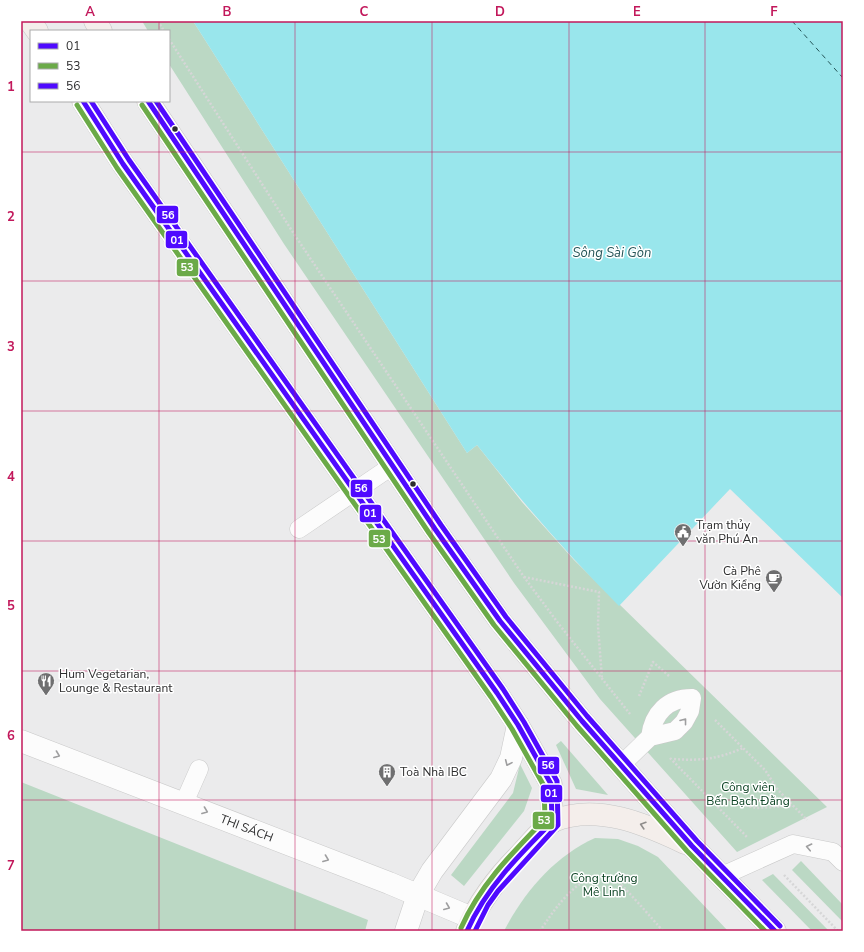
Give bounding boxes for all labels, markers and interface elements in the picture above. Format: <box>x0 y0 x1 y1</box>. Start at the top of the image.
text: A <box>85 3 95 21</box>
text: B <box>223 3 232 21</box>
text: C <box>360 3 369 21</box>
text: D <box>495 3 505 21</box>
text: E <box>633 3 641 21</box>
text: F <box>770 3 778 21</box>
legend <box>30 30 170 102</box>
text: 01 <box>66 38 80 54</box>
text: 53 <box>66 58 80 74</box>
text: 1 <box>7 78 15 96</box>
text: 56 <box>66 78 80 94</box>
unlabelled marker <box>170 124 180 134</box>
line badge: 56 <box>156 205 179 224</box>
text: 2 <box>7 208 15 226</box>
text: 56 <box>161 208 175 223</box>
line badge: 01 <box>165 230 188 249</box>
text: 01 <box>170 233 184 248</box>
water label: Sông Sài Gòn <box>573 244 651 262</box>
line badge: 53 <box>176 258 199 277</box>
text: 53 <box>180 260 194 275</box>
text: 3 <box>7 338 15 356</box>
text: 4 <box>7 468 15 486</box>
line badge: 56 <box>350 479 373 498</box>
unlabelled marker <box>408 479 418 489</box>
text: 56 <box>354 481 368 496</box>
line badge: 01 <box>359 504 382 523</box>
text: 01 <box>363 506 377 521</box>
place label: Trạm thủy văn Phú An <box>696 517 758 547</box>
public building icon: Trạm thủy văn Phú An <box>673 522 693 547</box>
line badge: 53 <box>368 529 391 548</box>
text: 53 <box>372 532 386 547</box>
place label: Cà Phê Vườn Kiểng <box>699 563 761 593</box>
cafe icon: Cà Phê Vườn Kiểng <box>764 568 784 593</box>
text: 5 <box>7 597 15 615</box>
place label: Hum Vegetarian, Lounge & Restaurant <box>59 666 173 696</box>
restaurant icon: Hum Vegetarian, Lounge & Restaurant <box>36 671 56 696</box>
one-way arrow <box>679 719 686 726</box>
text: 6 <box>7 727 15 745</box>
one-way arrow <box>54 750 61 758</box>
line badge: 56 <box>537 756 560 775</box>
text: 56 <box>541 758 555 773</box>
one-way arrow <box>505 759 513 766</box>
building icon: Toà Nhà IBC <box>377 762 397 787</box>
place label: Toà Nhà IBC <box>400 764 467 780</box>
park label: Công viên Bến Bạch Đằng <box>706 779 790 809</box>
line badge: 01 <box>540 784 563 803</box>
text: 01 <box>544 786 558 801</box>
one-way arrow <box>201 807 208 815</box>
street label: THI SÁCH <box>218 811 276 846</box>
line badge: 53 <box>532 811 555 830</box>
text: 53 <box>537 813 551 828</box>
one-way arrow <box>640 821 647 830</box>
one-way arrow <box>805 843 812 852</box>
one-way arrow <box>322 854 329 862</box>
text: 7 <box>7 857 15 875</box>
park label: Công trường Mê Linh <box>570 870 638 900</box>
one-way arrow <box>443 903 450 911</box>

